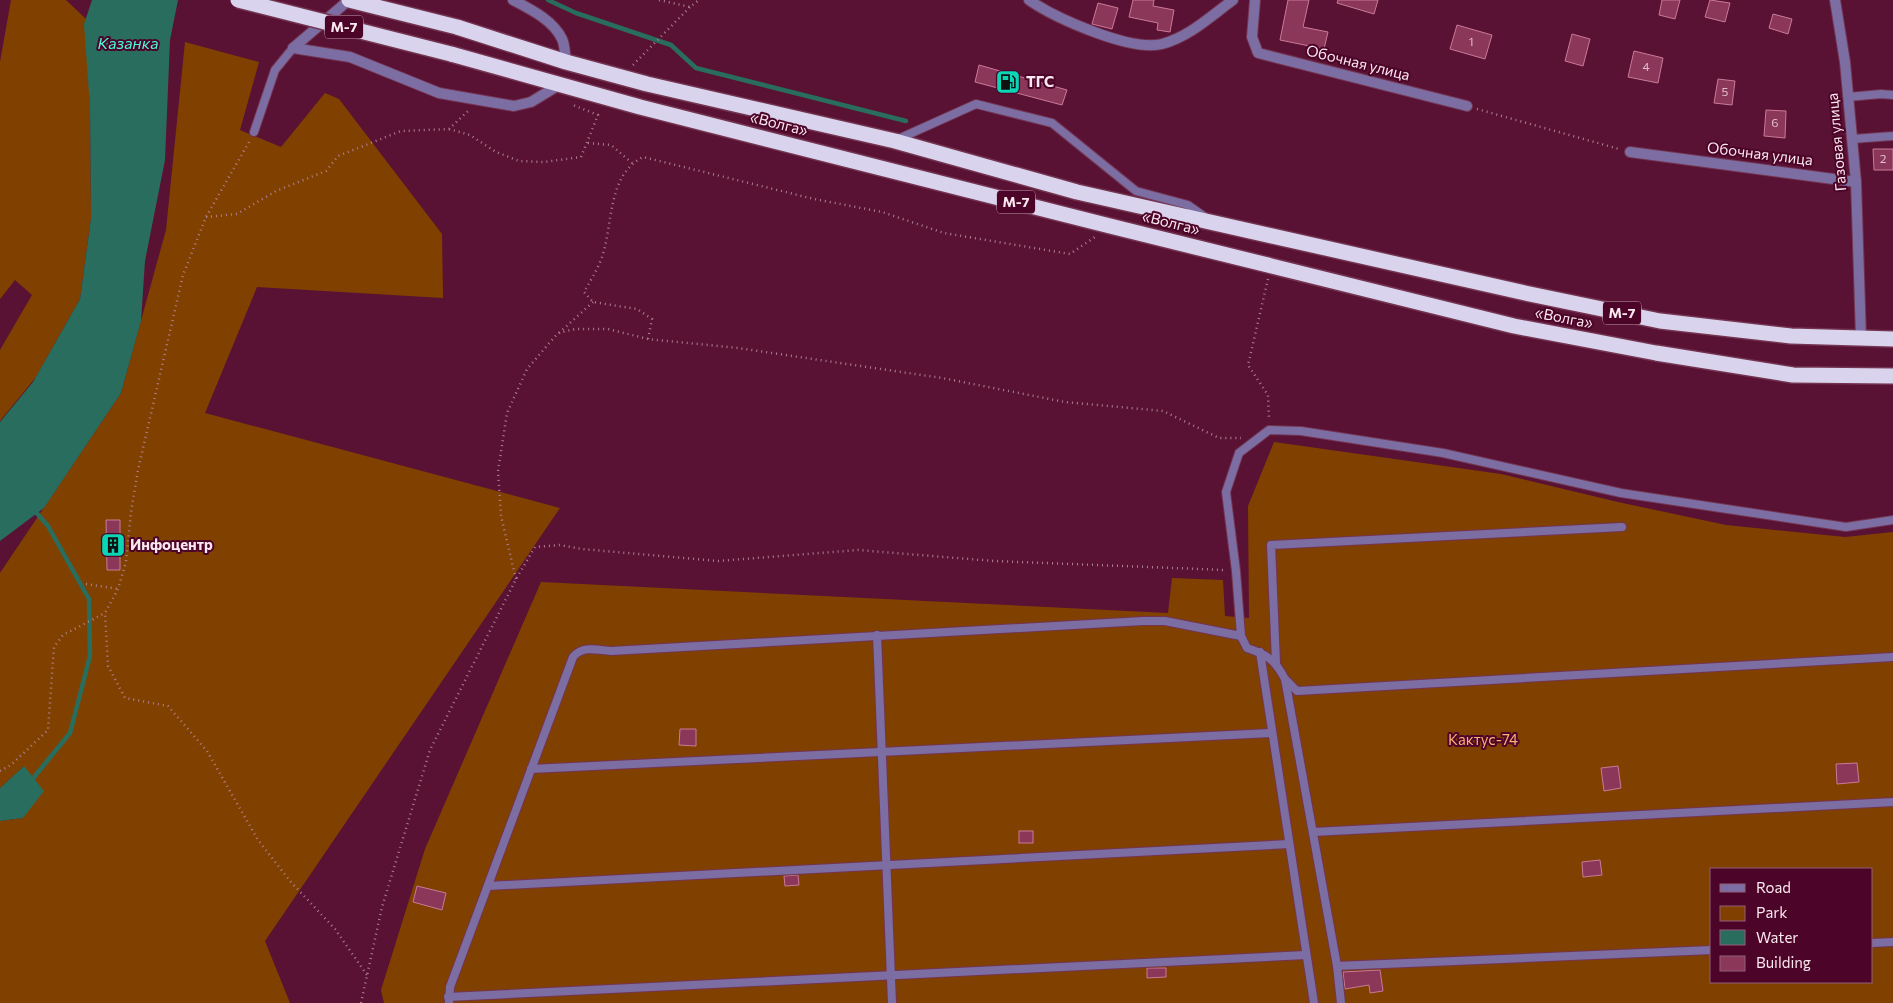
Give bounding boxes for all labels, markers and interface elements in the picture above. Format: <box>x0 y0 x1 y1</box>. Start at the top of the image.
road number: М-7 <box>325 16 363 38</box>
water label: Казанка <box>98 33 159 52</box>
house number: 1 <box>1468 34 1474 48</box>
street label: Обочная улица <box>1304 40 1412 84</box>
house number: 4 <box>1642 59 1650 73</box>
fuel station icon: ТГС <box>995 69 1021 95</box>
place label: ТГС <box>1026 72 1054 90</box>
house number: 5 <box>1722 84 1729 98</box>
street label: Газовая улица <box>1823 92 1849 192</box>
street label: «Волга» <box>749 107 810 139</box>
house number: 6 <box>1771 115 1779 129</box>
street label: Обочная улица <box>1706 138 1814 168</box>
house number: 2 <box>1880 151 1887 165</box>
road number: М-7 <box>997 190 1035 213</box>
street label: «Волга» <box>1141 206 1202 238</box>
road number: М-7 <box>1603 302 1641 324</box>
street label: «Волга» <box>1534 303 1595 332</box>
building icon: Инфоцентр <box>100 532 126 558</box>
place label: Инфоцентр <box>130 535 213 553</box>
park label: Кактус-74 <box>1448 730 1518 748</box>
legend <box>1710 868 1873 983</box>
text: Road <box>1756 878 1791 896</box>
text: Park <box>1756 903 1787 921</box>
text: Water <box>1756 928 1798 946</box>
text: Building <box>1756 953 1811 971</box>

